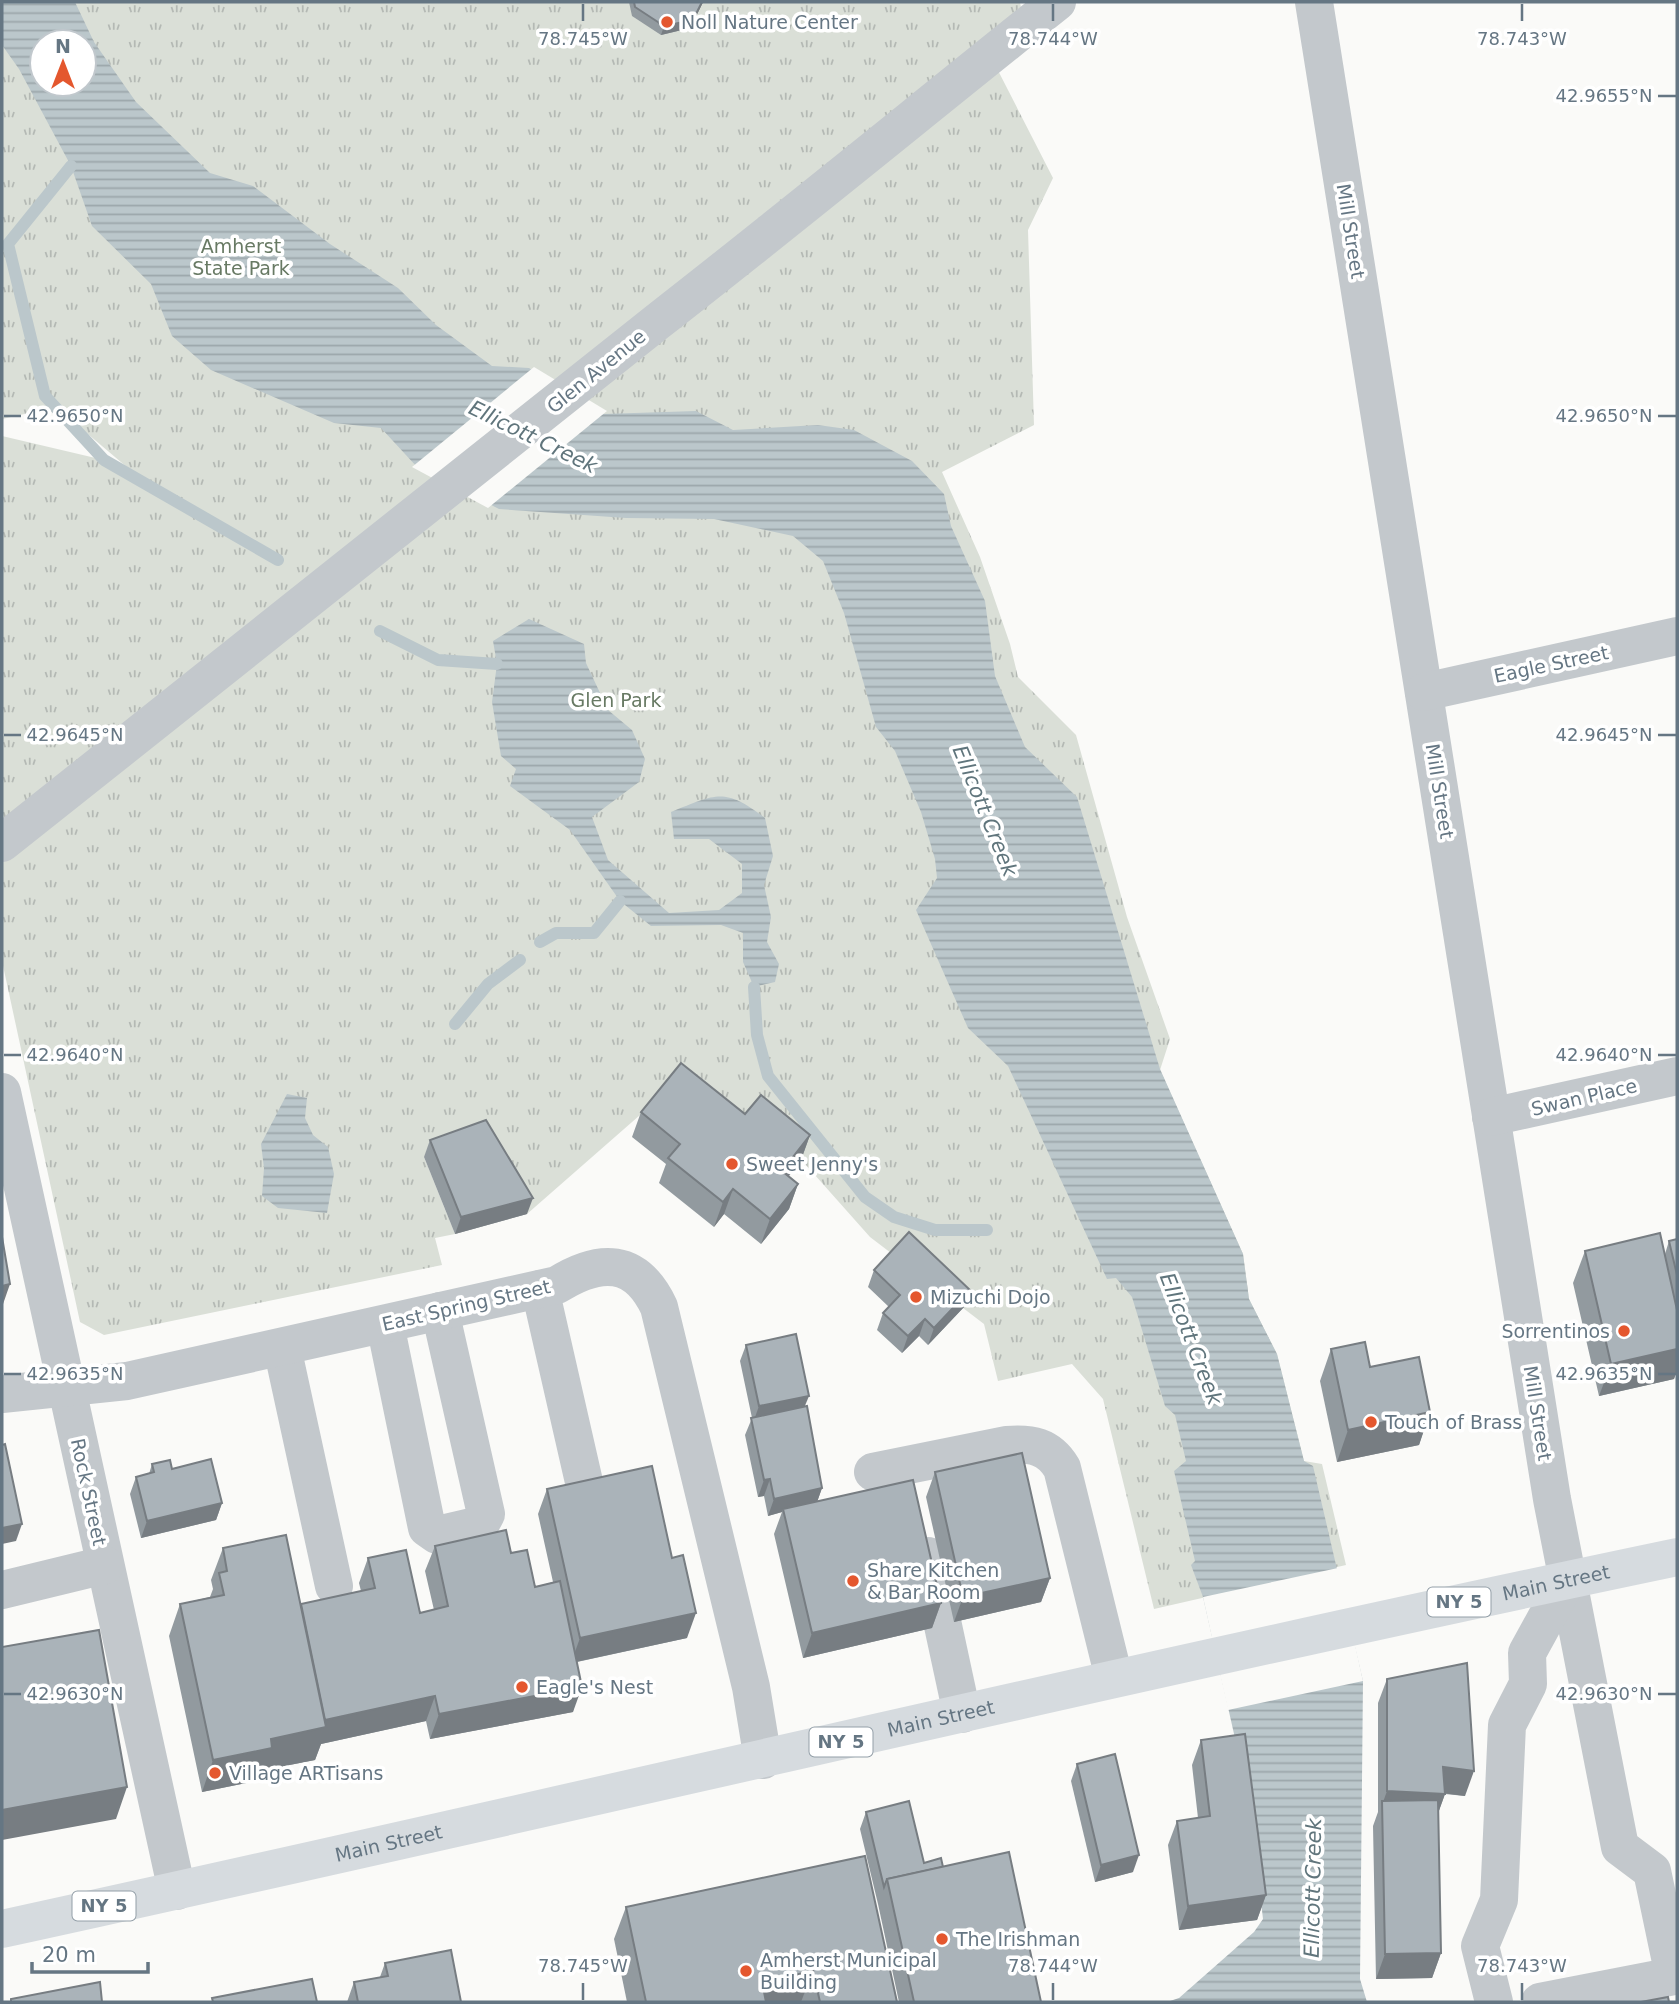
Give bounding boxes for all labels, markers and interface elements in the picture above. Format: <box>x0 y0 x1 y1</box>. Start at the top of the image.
place label: Noll Nature Center <box>681 11 858 33</box>
marker: Noll Nature Center <box>659 14 675 30</box>
north arrow <box>28 28 98 98</box>
text: 78.745°W <box>538 28 628 49</box>
text: 78.744°W <box>1008 28 1098 49</box>
text: 78.743°W <box>1477 28 1567 49</box>
text: N <box>55 35 71 57</box>
text: 42.9655°N <box>1556 85 1652 106</box>
street label: Mill Street <box>1333 182 1369 280</box>
park label: Amherst State Park <box>192 235 290 279</box>
street label: Glen Avenue <box>542 325 650 417</box>
water label: Ellicott Creek <box>465 396 602 479</box>
text: 42.9650°N <box>27 405 123 426</box>
text: 42.9650°N <box>1556 405 1652 426</box>
street label: Eagle Street <box>1492 641 1610 687</box>
park label: Glen Park <box>571 689 661 711</box>
text: 42.9645°N <box>27 724 123 745</box>
text: 42.9645°N <box>1556 724 1652 745</box>
water label: Ellicott Creek <box>948 742 1023 881</box>
street label: Mill Street <box>1422 742 1458 840</box>
text: 42.9640°N <box>27 1044 123 1065</box>
text: 42.9640°N <box>1556 1044 1652 1065</box>
street label: Swan Place <box>1529 1074 1639 1120</box>
place label: Sweet Jenny's <box>746 1153 878 1175</box>
marker: Sweet Jenny's <box>724 1156 740 1172</box>
water label: Ellicott Creek <box>1155 1270 1228 1409</box>
street label: East Spring Street <box>380 1275 552 1335</box>
place label: Mizuchi Dojo <box>930 1286 1051 1308</box>
marker: Mizuchi Dojo <box>908 1289 924 1305</box>
place label: Sorrentinos <box>1501 1320 1610 1342</box>
marker: Sorrentinos <box>1616 1323 1632 1339</box>
text: 42.9635°N <box>27 1363 123 1384</box>
text: 42.9635°N <box>1556 1363 1652 1384</box>
street label: Mill Street <box>1520 1364 1556 1462</box>
place label: Touch of Brass <box>1384 1411 1522 1433</box>
marker: Touch of Brass <box>1363 1414 1379 1430</box>
street label: Rock Street <box>67 1436 111 1548</box>
place label: Share Kitchen & Bar Room <box>867 1559 999 1603</box>
street label: Main Street <box>1500 1560 1612 1605</box>
marker: Share Kitchen & Bar Room <box>845 1573 861 1589</box>
road number: NY 5 <box>1428 1588 1490 1616</box>
place label: Eagle's Nest <box>536 1676 653 1698</box>
marker: Eagle's Nest <box>514 1679 530 1695</box>
text: 42.9630°N <box>27 1683 123 1704</box>
text: 42.9630°N <box>1556 1683 1652 1704</box>
street label: Main Street <box>885 1695 996 1741</box>
road number: NY 5 <box>810 1728 872 1756</box>
place label: Village ARTisans <box>229 1762 383 1784</box>
marker: Village ARTisans <box>207 1765 223 1781</box>
water label: Ellicott Creek <box>1300 1817 1326 1958</box>
street label: Main Street <box>333 1820 444 1866</box>
road number: NY 5 <box>72 1892 136 1920</box>
place label: The Irishman <box>955 1928 1080 1950</box>
scale bar <box>32 1930 147 1974</box>
marker: The Irishman <box>934 1931 950 1947</box>
text: 20 m <box>42 1943 96 1967</box>
place label: Amherst Municipal Building <box>760 1949 937 1993</box>
text: 78.745°W <box>538 1955 628 1976</box>
text: 78.744°W <box>1008 1955 1098 1976</box>
text: 78.743°W <box>1477 1955 1567 1976</box>
marker: Amherst Municipal Building <box>738 1963 754 1979</box>

